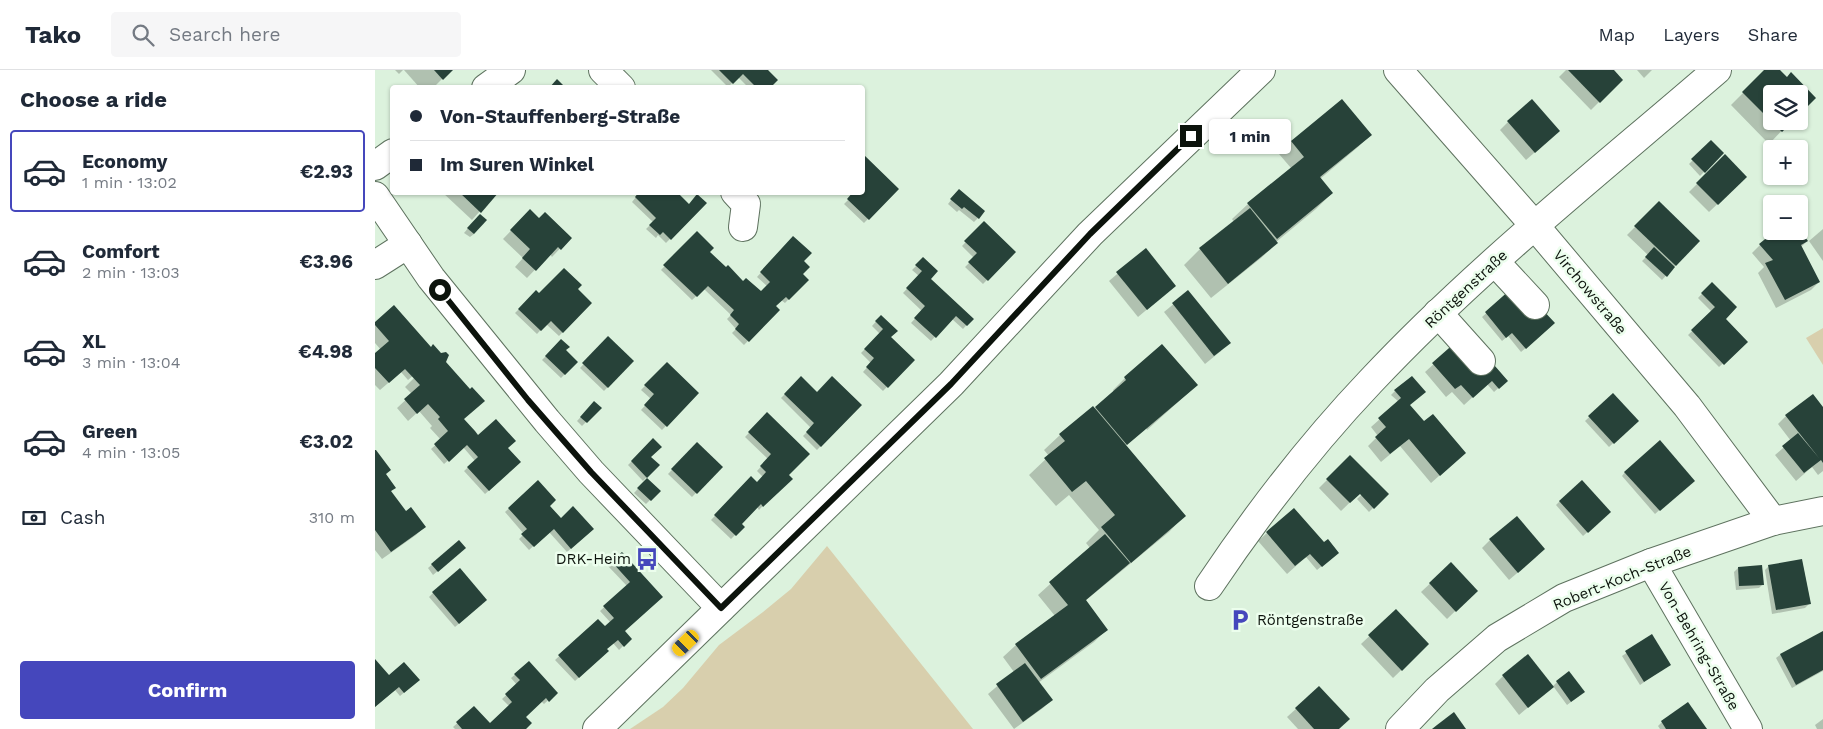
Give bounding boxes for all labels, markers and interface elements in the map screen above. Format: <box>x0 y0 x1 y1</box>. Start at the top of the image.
search box <box>111 12 461 57</box>
text: Tako <box>25 21 81 49</box>
icon: search <box>129 21 157 49</box>
text: Search here <box>169 23 280 46</box>
text: Map <box>1598 24 1635 45</box>
text: Layers <box>1663 24 1720 45</box>
text: Share <box>1748 24 1798 45</box>
map controls <box>1763 85 1808 240</box>
button: layers <box>1763 85 1808 130</box>
text: Choose a ride <box>20 87 167 112</box>
text: Von-Stauffenberg-Straße <box>440 105 680 128</box>
callout: 1 min <box>1209 118 1291 154</box>
route end <box>1180 125 1202 147</box>
text: 1 min <box>1229 127 1271 146</box>
button: + <box>1763 140 1808 185</box>
icon: car <box>22 149 67 194</box>
text: Economy <box>82 150 167 173</box>
text: Im Suren Winkel <box>440 153 594 176</box>
text: €2.93 <box>300 160 353 183</box>
text: 1 min · 13:02 <box>82 173 177 192</box>
button: − <box>1763 195 1808 240</box>
icon: car <box>22 239 67 284</box>
text: Comfort <box>82 240 160 263</box>
street label: Röntgenstraße <box>1421 246 1511 332</box>
street label: Virchowstraße <box>1549 246 1631 338</box>
text: €3.96 <box>299 250 353 273</box>
text: 2 min · 13:03 <box>82 263 180 282</box>
route start <box>429 279 451 301</box>
icon: car <box>22 329 67 374</box>
text: XL <box>82 330 106 353</box>
text: €4.98 <box>298 340 353 363</box>
text: 3 min · 13:04 <box>82 353 180 372</box>
icon: car <box>22 419 67 464</box>
text: Green <box>82 420 138 443</box>
text: €3.02 <box>300 430 353 453</box>
text: 4 min · 13:05 <box>82 443 180 462</box>
icon: cash <box>20 504 48 532</box>
text: Cash <box>60 506 106 529</box>
text: 310 m <box>309 508 355 527</box>
street label: Robert-Koch-Straße <box>1550 542 1694 614</box>
bus stop icon: DRK-Heim <box>634 546 660 572</box>
place label: DRK-Heim <box>556 550 631 568</box>
street label: Von-Behring-Straße <box>1655 578 1743 714</box>
parking icon: Röntgenstraße <box>1227 607 1253 633</box>
place label: Röntgenstraße <box>1257 611 1364 629</box>
car <box>670 627 702 659</box>
button: Confirm <box>20 661 355 719</box>

